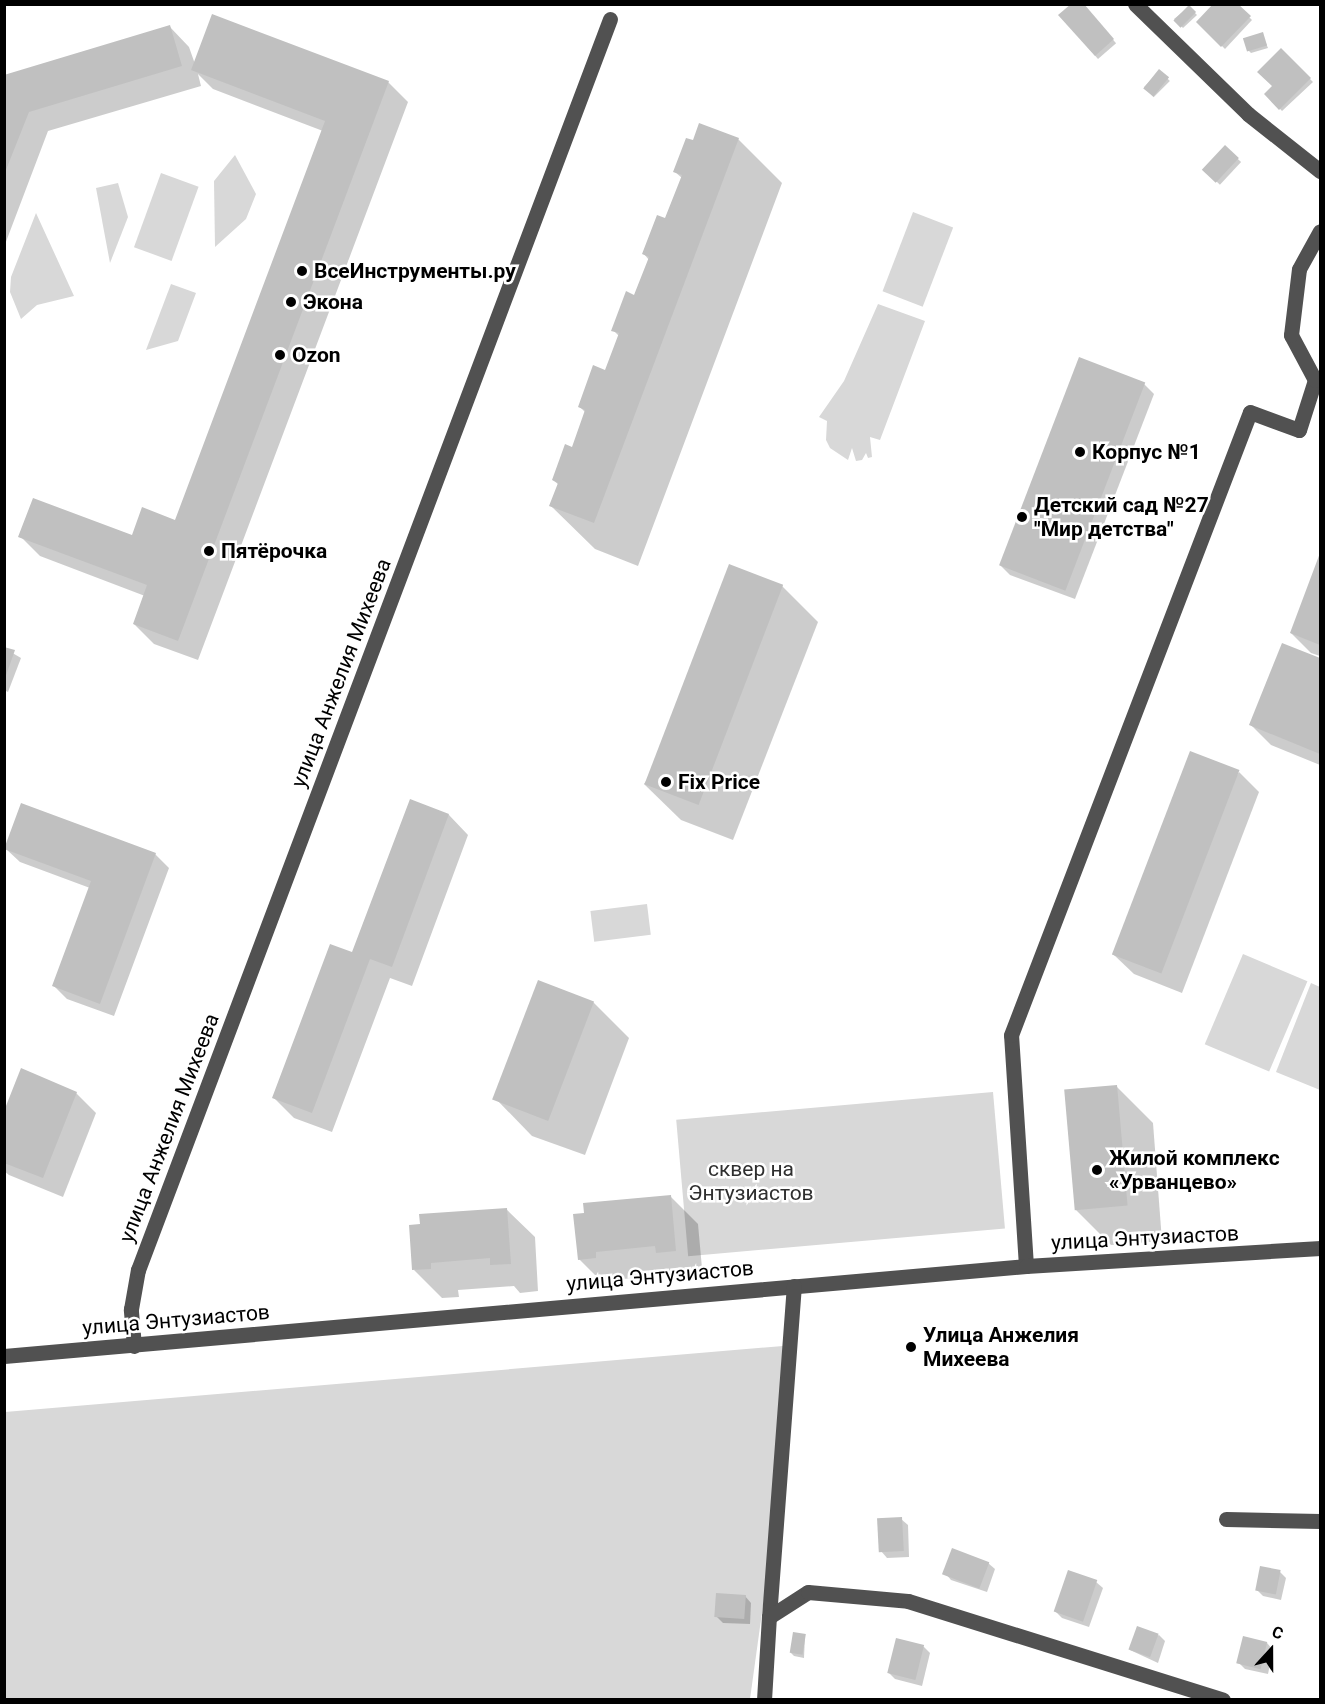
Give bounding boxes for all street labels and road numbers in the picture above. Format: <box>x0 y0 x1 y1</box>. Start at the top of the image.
street label: улица Анжелия Михеева <box>286 555 396 791</box>
street label: улица Анжелия Михеева <box>114 1010 224 1246</box>
street label: улица Энтузиастов <box>1050 1220 1240 1256</box>
street label: улица Энтузиастов <box>565 1255 755 1297</box>
street label: улица Энтузиастов <box>81 1299 271 1341</box>

